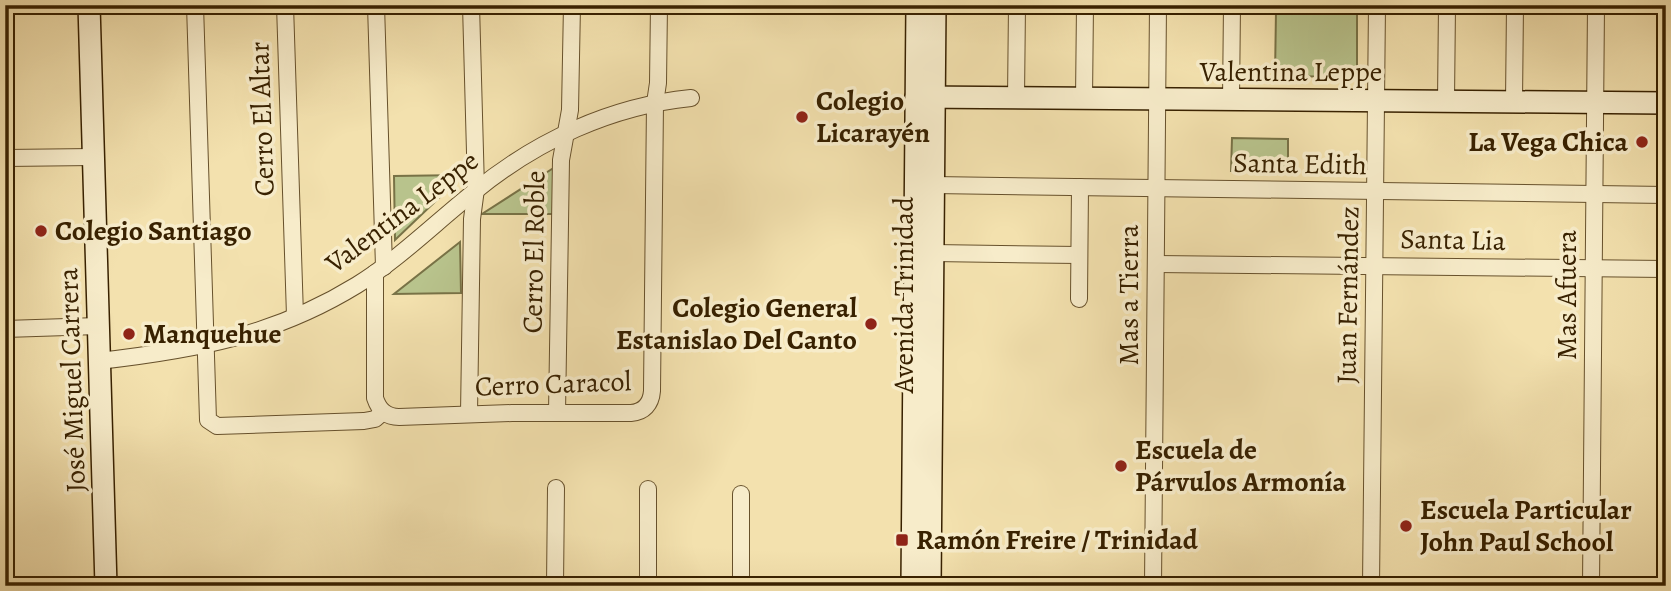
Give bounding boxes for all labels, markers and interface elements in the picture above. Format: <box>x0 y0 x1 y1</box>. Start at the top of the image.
street label: Cerro El Altar <box>240 41 284 197</box>
street label: Valentina Leppe <box>1199 53 1382 91</box>
place label: Colegio Licarayén <box>816 82 930 152</box>
marker: Colegio Licarayén <box>794 109 810 125</box>
place label: La Vega Chica <box>1468 123 1628 161</box>
marker: La Vega Chica <box>1634 134 1650 150</box>
street label: Valentina Leppe <box>317 142 486 283</box>
street label: Santa Edith <box>1233 144 1367 184</box>
street label: Cerro El Roble <box>514 170 554 334</box>
street label: Avenida Trinidad <box>885 196 923 394</box>
street label: Juan Fernández <box>1327 206 1369 384</box>
place label: Colegio Santiago <box>55 212 252 250</box>
street label: Santa Lia <box>1400 220 1506 260</box>
marker: Colegio Santiago <box>33 223 49 239</box>
street label: Mas a Tierra <box>1110 225 1148 365</box>
street label: Mas Afuera <box>1548 230 1586 360</box>
street label: José Miguel Carrera <box>49 267 95 493</box>
place label: Colegio General Estanislao Del Canto <box>616 289 858 359</box>
place label: Manquehue <box>143 315 282 353</box>
marker: Colegio General Estanislao Del Canto <box>863 316 879 332</box>
marker: Manquehue <box>121 326 137 342</box>
street label: Cerro Caracol <box>474 362 632 406</box>
place label: Escuela de Párvulos Armonía <box>1135 431 1347 501</box>
marker: Escuela de Párvulos Armonía <box>1113 458 1129 474</box>
place label: Escuela Particular John Paul School <box>1420 491 1632 561</box>
marker: Escuela Particular John Paul School <box>1398 518 1414 534</box>
place label: Ramón Freire / Trinidad <box>916 521 1199 559</box>
marker: Ramón Freire / Trinidad <box>894 532 910 548</box>

